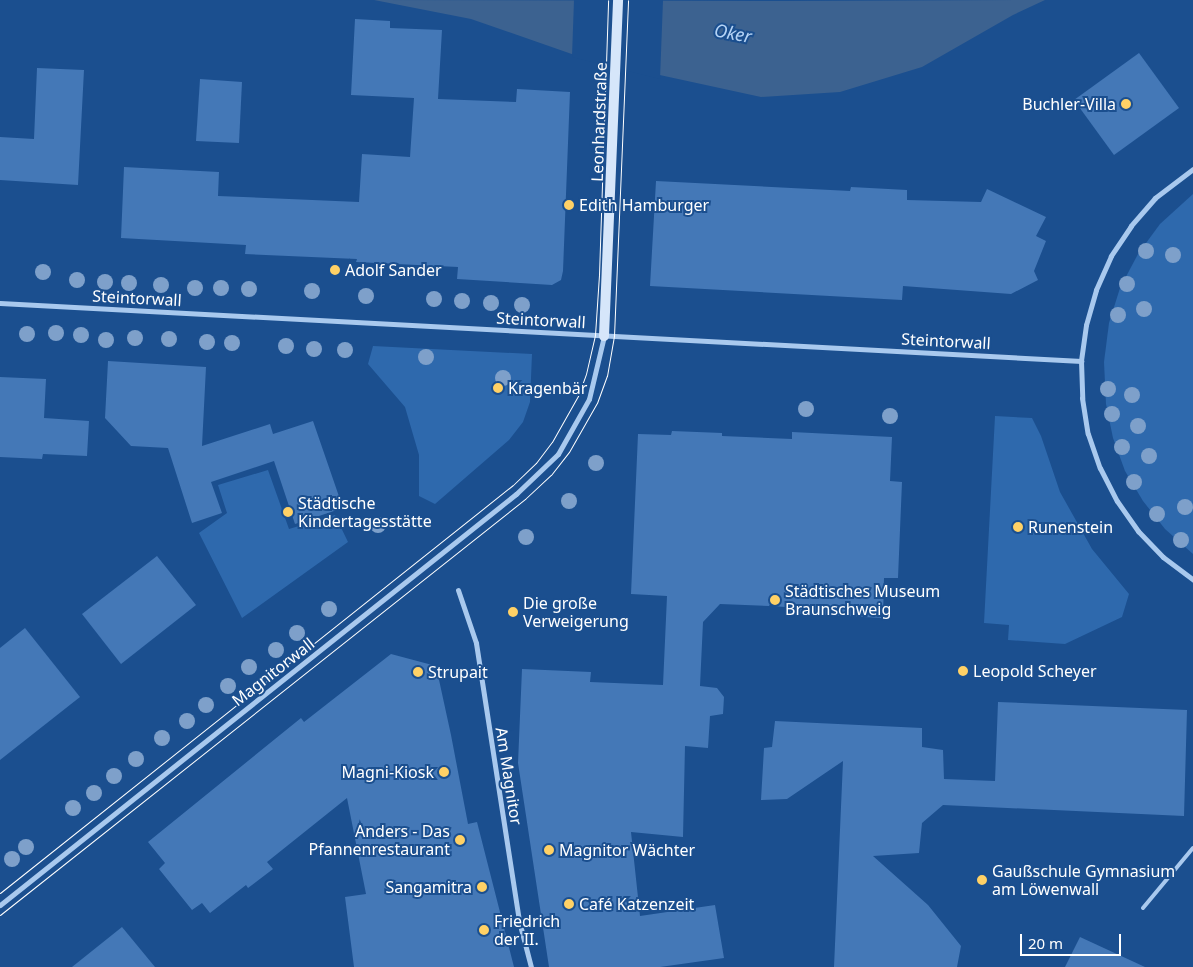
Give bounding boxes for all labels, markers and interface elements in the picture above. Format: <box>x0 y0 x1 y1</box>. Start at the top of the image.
water label: Oker <box>712 19 754 47</box>
street label: Leonhardstraße <box>587 62 611 182</box>
place label: Buchler-Villa <box>1022 94 1116 114</box>
marker: Buchler-Villa <box>1120 98 1132 110</box>
place label: Edith Hamburger <box>579 195 709 215</box>
marker: Edith Hamburger <box>563 199 575 211</box>
place label: Adolf Sander <box>345 260 442 280</box>
marker: Adolf Sander <box>329 264 341 276</box>
street label: Steintorwall <box>92 286 182 310</box>
street label: Steintorwall <box>496 308 586 332</box>
street label: Steintorwall <box>901 329 991 353</box>
place label: Kragenbär <box>508 378 587 398</box>
marker: Kragenbär <box>492 382 504 394</box>
place label: Städtische Kindertagesstätte <box>298 493 432 531</box>
marker: Städtische Kindertagesstätte <box>282 506 294 518</box>
place label: Runenstein <box>1028 517 1113 537</box>
marker: Runenstein <box>1012 521 1024 533</box>
place label: Städtisches Museum Braunschweig <box>785 581 940 619</box>
place label: Die große Verweigerung <box>523 593 629 631</box>
marker: Städtisches Museum Braunschweig <box>769 594 781 606</box>
marker: Die große Verweigerung <box>507 606 519 618</box>
street label: Magnitorwall <box>228 634 318 710</box>
place label: Leopold Scheyer <box>973 661 1097 681</box>
place label: Strupait <box>428 662 488 682</box>
marker: Leopold Scheyer <box>957 665 969 677</box>
marker: Strupait <box>412 666 424 678</box>
street label: Am Magnitor <box>492 726 526 826</box>
place label: Magni-Kiosk <box>342 762 434 782</box>
marker: Magni-Kiosk <box>438 766 450 778</box>
place label: Anders - Das Pfannenrestaurant <box>309 821 450 859</box>
marker: Anders - Das Pfannenrestaurant <box>454 834 466 846</box>
place label: Magnitor Wächter <box>559 840 695 860</box>
marker: Magnitor Wächter <box>543 844 555 856</box>
place label: Gaußschule Gymnasium am Löwenwall <box>992 861 1175 899</box>
marker: Gaußschule Gymnasium am Löwenwall <box>976 874 988 886</box>
place label: Sangamitra <box>385 877 472 897</box>
marker: Sangamitra <box>476 881 488 893</box>
place label: Café Katzenzeit <box>579 894 694 914</box>
marker: Café Katzenzeit <box>563 898 575 910</box>
place label: Friedrich der II. <box>494 911 560 949</box>
marker: Friedrich der II. <box>478 924 490 936</box>
scale bar <box>1023 924 1124 956</box>
text: 20 m <box>1028 933 1063 953</box>

